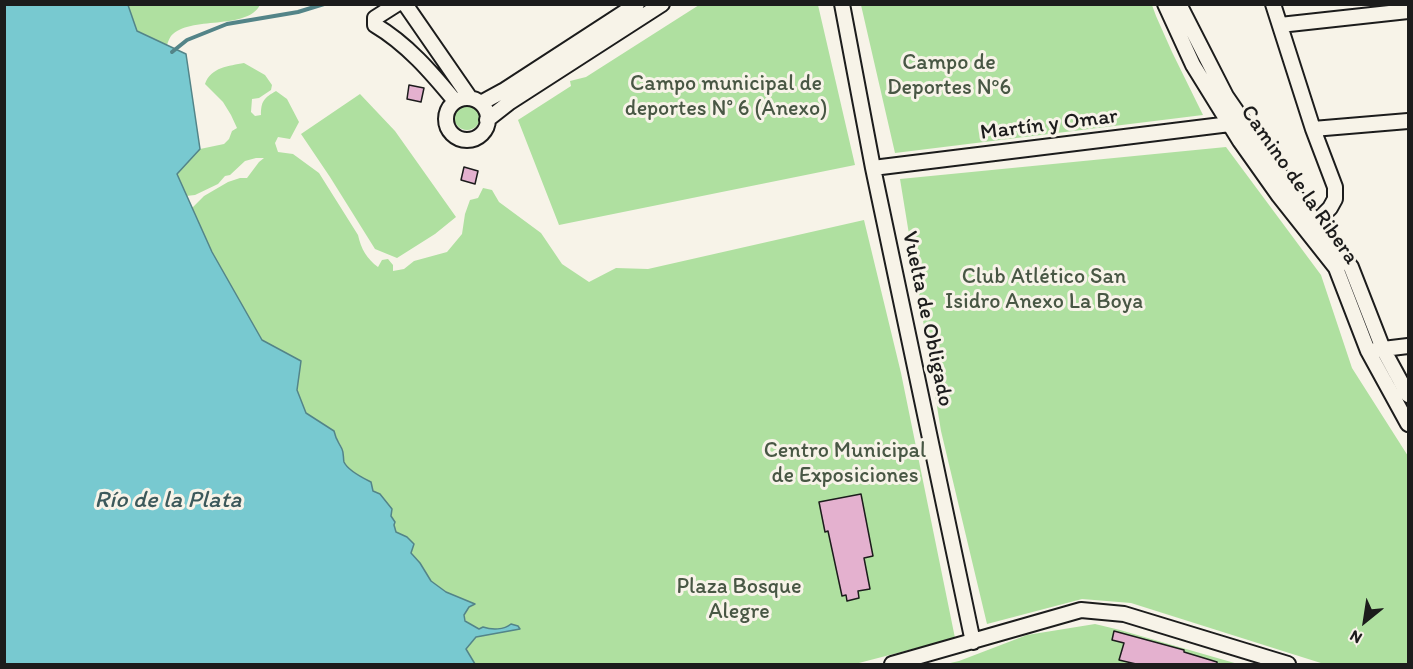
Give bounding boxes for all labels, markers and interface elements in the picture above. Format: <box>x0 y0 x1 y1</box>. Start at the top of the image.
park label: Campo de Deportes Nº6 <box>887 50 1011 101</box>
park label: Campo municipal de deportes N° 6 (Anexo) <box>625 71 827 122</box>
street label: Camino de la Ribera <box>1234 100 1364 270</box>
street label: Martín y Omar <box>979 103 1119 147</box>
street label: Vuelta de Obligado <box>896 229 958 409</box>
park label: Club Atlético San Isidro Anexo La Boya <box>945 264 1143 316</box>
park label: Centro Municipal de Exposiciones <box>764 438 926 490</box>
water label: Río de la Plata <box>95 487 241 515</box>
park label: Plaza Bosque Alegre <box>676 574 802 626</box>
north arrow <box>1335 591 1395 651</box>
text: N <box>1346 626 1365 648</box>

